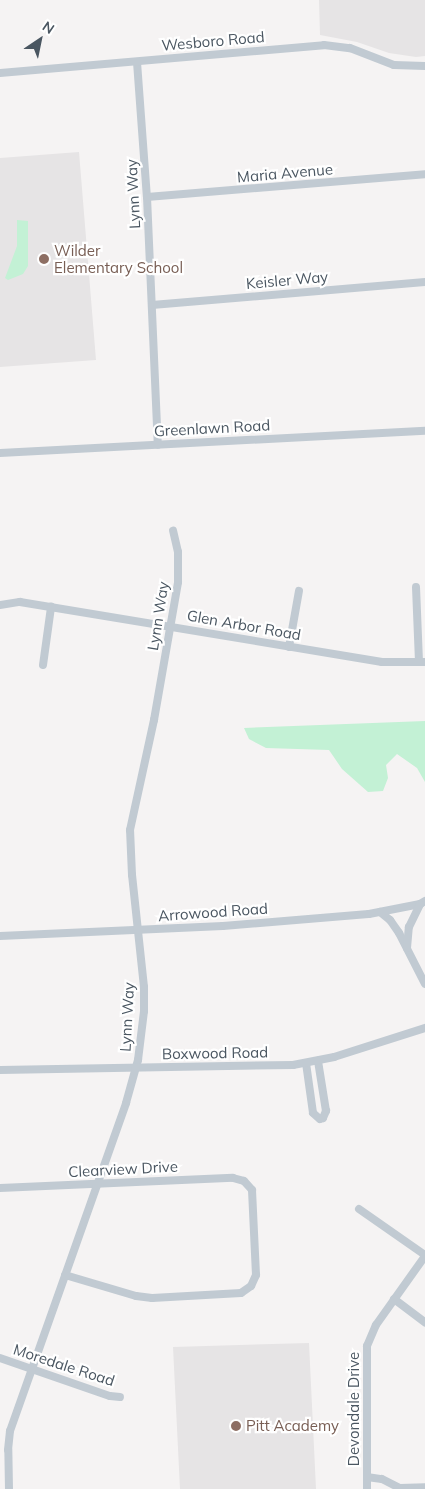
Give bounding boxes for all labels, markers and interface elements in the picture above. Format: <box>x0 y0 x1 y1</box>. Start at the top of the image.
north arrow <box>15 15 65 65</box>
text: N <box>39 17 58 38</box>
street label: Wesboro Road <box>161 28 265 54</box>
street label: Lynn Way <box>122 159 144 229</box>
street label: Maria Avenue <box>236 160 334 186</box>
place label: Wilder Elementary School <box>54 241 183 276</box>
marker: Wilder Elementary School <box>38 253 50 265</box>
street label: Keisler Way <box>245 267 329 293</box>
street label: Greenlawn Road <box>153 416 271 440</box>
street label: Lynn Way <box>144 580 172 652</box>
street label: Glen Arbor Road <box>186 606 302 644</box>
street label: Arrowood Road <box>157 899 269 925</box>
street label: Lynn Way <box>116 982 138 1052</box>
street label: Boxwood Road <box>162 1043 268 1063</box>
street label: Clearview Drive <box>68 1157 178 1181</box>
street label: Moredale Road <box>11 1340 117 1390</box>
street label: Devondale Drive <box>345 1352 363 1466</box>
place label: Pitt Academy <box>246 1417 339 1435</box>
marker: Pitt Academy <box>230 1420 242 1432</box>

